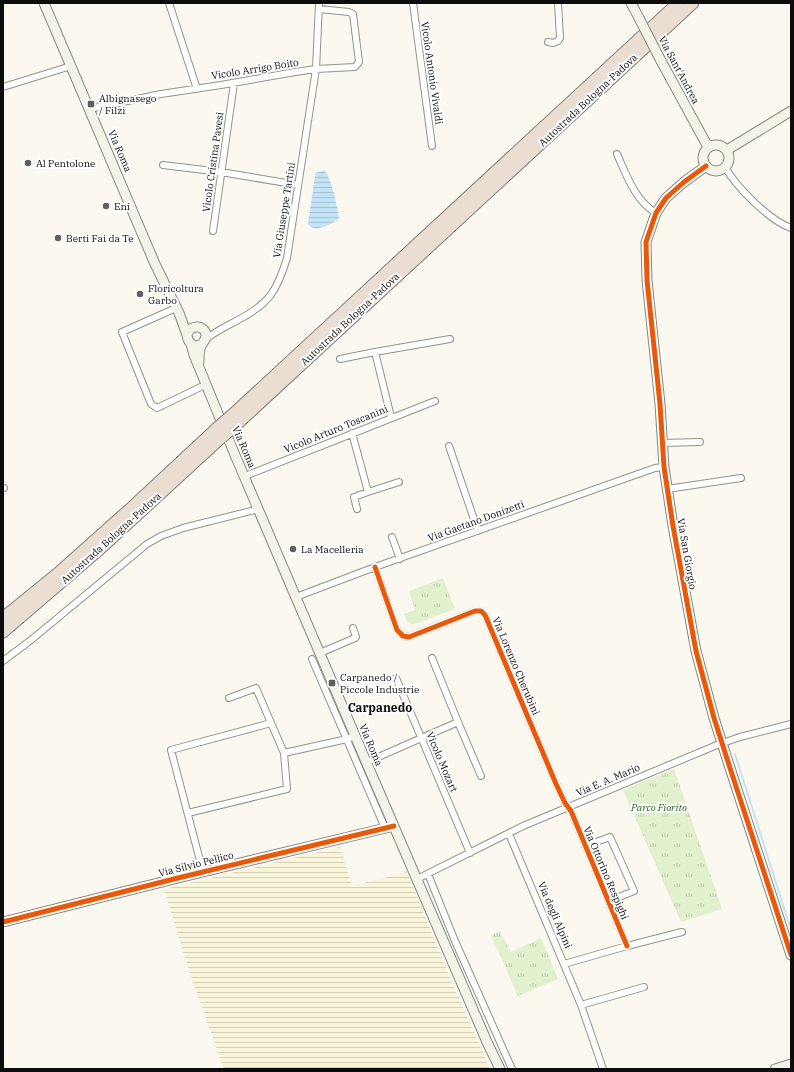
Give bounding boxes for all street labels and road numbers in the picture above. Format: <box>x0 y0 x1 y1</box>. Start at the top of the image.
street label: Vicolo Antonio Vivaldi <box>418 21 446 125</box>
street label: Via Sant'Andrea <box>656 34 703 107</box>
street label: Autostrada Bologna-Padova <box>536 50 640 149</box>
street label: Vicolo Arrigo Boito <box>210 56 300 82</box>
street label: Vicolo Cristina Pavesi <box>200 111 226 213</box>
street label: Via Roma <box>105 128 135 175</box>
street label: Via Giuseppe Tartini <box>270 161 298 259</box>
street label: Autostrada Bologna-Padova <box>298 269 402 368</box>
street label: Vicolo Arturo Toscanini <box>282 402 390 456</box>
street label: Via Roma <box>229 424 259 471</box>
street label: Autostrada Bologna-Padova <box>58 489 164 586</box>
street label: Via Gaetano Donizetti <box>426 498 526 544</box>
street label: Via San Giorgio <box>674 517 700 591</box>
street label: Via Lorenzo Cherubini <box>489 615 543 717</box>
street label: Via Roma <box>356 722 386 769</box>
street label: Vicolo Mozart <box>423 730 461 794</box>
street label: Via E. A. Mario <box>574 761 642 799</box>
street label: Via Ottorino Respighi <box>580 824 632 922</box>
street label: Via Silvio Pellico <box>157 848 235 880</box>
street label: Via degli Alpini <box>535 880 575 950</box>

